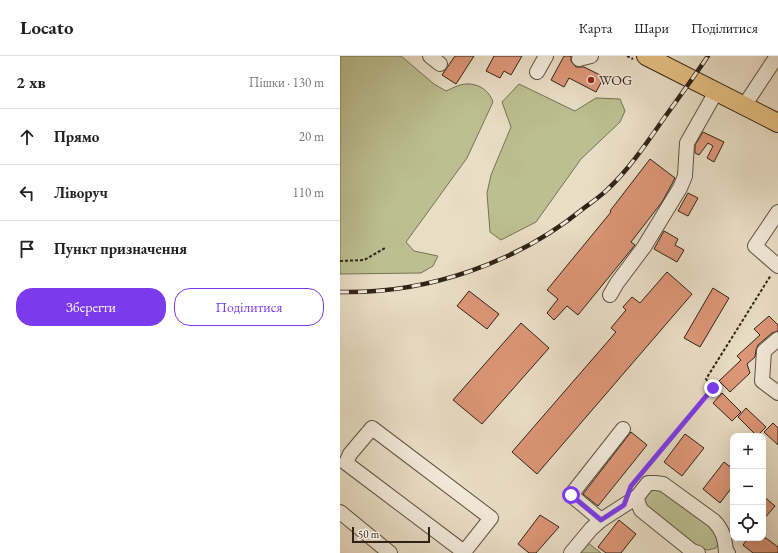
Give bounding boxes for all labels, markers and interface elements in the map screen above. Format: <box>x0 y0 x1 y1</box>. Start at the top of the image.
text: Locato <box>20 15 74 40</box>
text: Карта <box>579 19 612 37</box>
text: Шари <box>634 19 669 37</box>
text: Поділитися <box>691 19 758 37</box>
text: 2 хв <box>16 71 46 93</box>
place label: WOG <box>599 71 632 89</box>
text: Пішки · 130 m <box>249 74 324 91</box>
marker: WOG <box>586 75 596 85</box>
icon: ahead <box>16 126 38 148</box>
text: Прямо <box>54 127 99 146</box>
text: 20 m <box>299 128 324 145</box>
icon: left <box>16 182 38 204</box>
text: Ліворуч <box>54 183 108 202</box>
text: 110 m <box>293 184 324 201</box>
icon: arrive <box>16 238 38 260</box>
text: Пункт призначення <box>54 239 187 258</box>
button: Зберегти <box>16 288 166 326</box>
button: Поділитися <box>174 288 324 326</box>
route end <box>704 379 722 397</box>
map controls <box>730 433 766 541</box>
button: + <box>730 433 766 469</box>
button: − <box>730 469 766 505</box>
route start <box>562 486 580 504</box>
button: locate <box>730 505 766 541</box>
scale bar <box>352 525 430 544</box>
text: 50 m <box>358 527 379 541</box>

